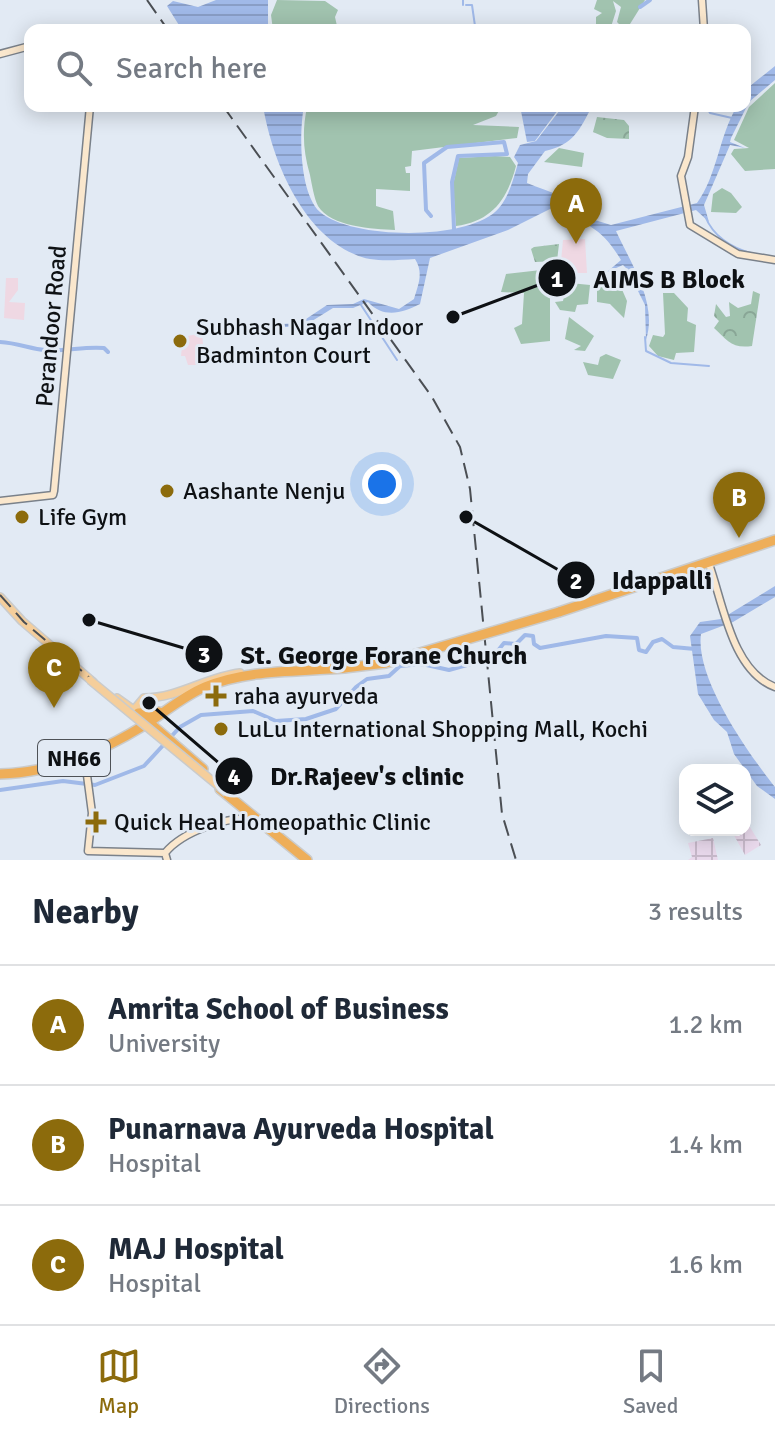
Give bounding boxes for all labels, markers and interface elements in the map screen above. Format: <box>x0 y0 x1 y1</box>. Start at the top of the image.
search box <box>24 24 751 112</box>
icon: search <box>52 46 96 90</box>
text: Search here <box>116 50 267 87</box>
pin: A <box>550 178 602 244</box>
street label: Perandoor Road <box>29 244 73 408</box>
callout: AIMS B Block <box>537 253 761 303</box>
text: 1 <box>551 264 564 294</box>
text: AIMS B Block <box>593 264 745 296</box>
place label: Subhash Nagar Indoor Badminton Court <box>196 312 423 370</box>
marker: Subhash Nagar Indoor Badminton Court <box>171 332 189 350</box>
your location <box>362 464 402 504</box>
pin: B <box>713 472 765 538</box>
place label: Aashante Nenju <box>183 476 345 506</box>
marker: Aashante Nenju <box>158 482 176 500</box>
place label: Life Gym <box>38 502 127 532</box>
marker: Life Gym <box>13 508 31 526</box>
callout: Idappalli <box>556 555 728 605</box>
text: Idappalli <box>612 565 712 597</box>
text: 2 <box>570 566 582 596</box>
callout: St. George Forane Church <box>184 629 543 679</box>
text: 3 <box>198 640 210 670</box>
text: St. George Forane Church <box>241 640 527 672</box>
pin: C <box>28 642 80 708</box>
place label: raha ayurveda <box>234 681 379 711</box>
marker: raha ayurveda <box>205 685 227 707</box>
place label: LuLu International Shopping Mall, Kochi <box>237 714 648 744</box>
marker: LuLu International Shopping Mall, Kochi <box>212 720 230 738</box>
road number: NH66 <box>38 740 110 776</box>
callout: Dr.Rajeev's clinic <box>214 751 480 801</box>
text: Dr.Rajeev's clinic <box>270 761 464 793</box>
text: 4 <box>228 762 241 792</box>
map controls <box>679 764 751 836</box>
button: layers <box>679 764 751 836</box>
place label: Quick Heal Homeopathic Clinic <box>114 807 431 837</box>
marker: Quick Heal Homeopathic Clinic <box>85 811 107 833</box>
text: Nearby <box>32 891 139 933</box>
text: 3 results <box>648 896 743 928</box>
text: Amrita School of Business <box>108 991 449 1028</box>
text: A <box>50 1009 66 1041</box>
text: 1.2 km <box>669 1009 743 1041</box>
text: University <box>108 1028 220 1060</box>
text: Punarnava Ayurveda Hospital <box>108 1111 494 1148</box>
text: B <box>50 1129 66 1161</box>
text: 1.4 km <box>669 1129 743 1161</box>
text: Hospital <box>108 1148 201 1180</box>
text: MAJ Hospital <box>108 1231 284 1268</box>
text: C <box>50 1249 66 1281</box>
text: 1.6 km <box>669 1249 743 1281</box>
text: Hospital <box>108 1268 201 1300</box>
tab: Map <box>97 1344 141 1419</box>
tab: Directions <box>334 1344 430 1419</box>
tab: Saved <box>623 1344 678 1419</box>

